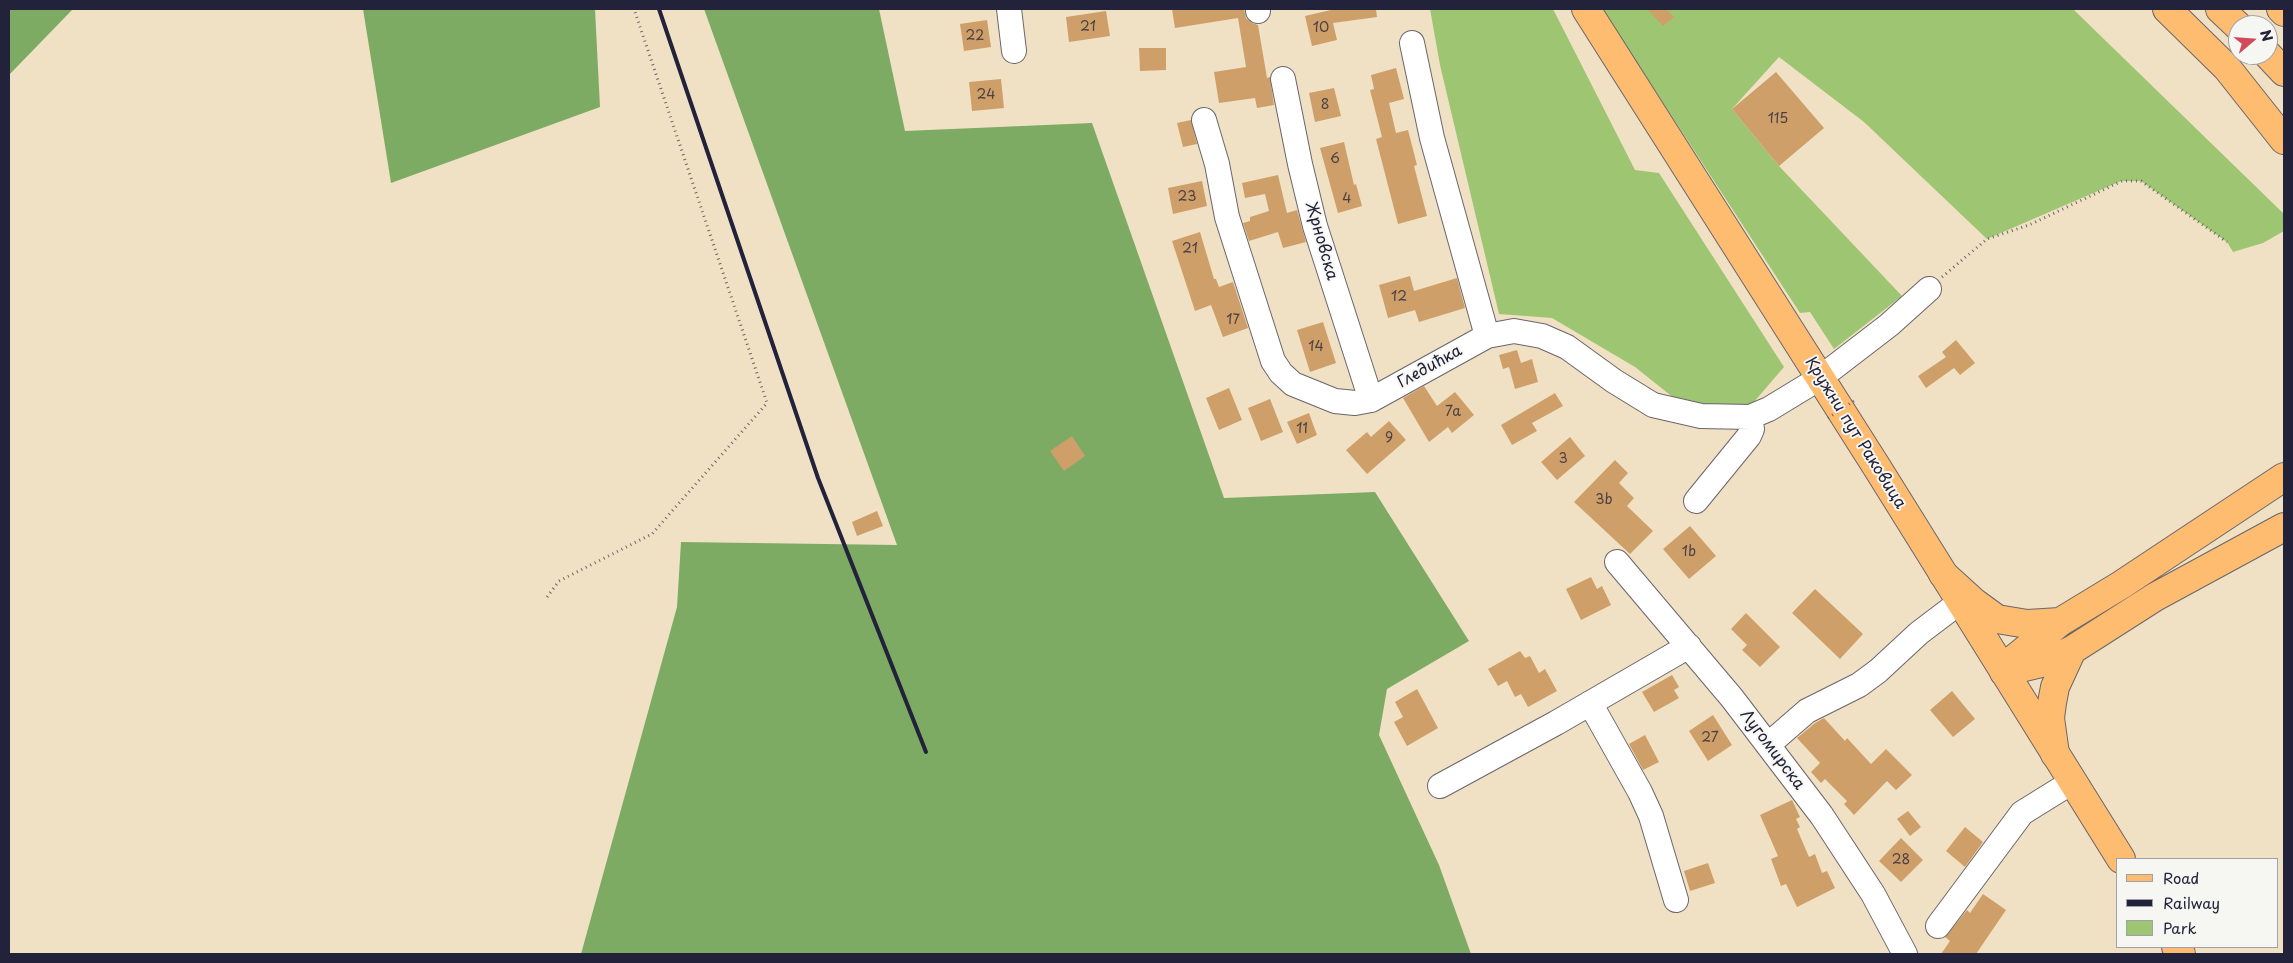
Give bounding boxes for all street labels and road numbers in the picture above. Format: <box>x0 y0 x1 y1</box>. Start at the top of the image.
street label: Жрновска <box>1301 199 1341 283</box>
street label: Гледићка <box>1394 341 1466 393</box>
street label: Кружни пут Раковица <box>1800 354 1910 512</box>
street label: Лугомирска <box>1736 706 1808 794</box>

